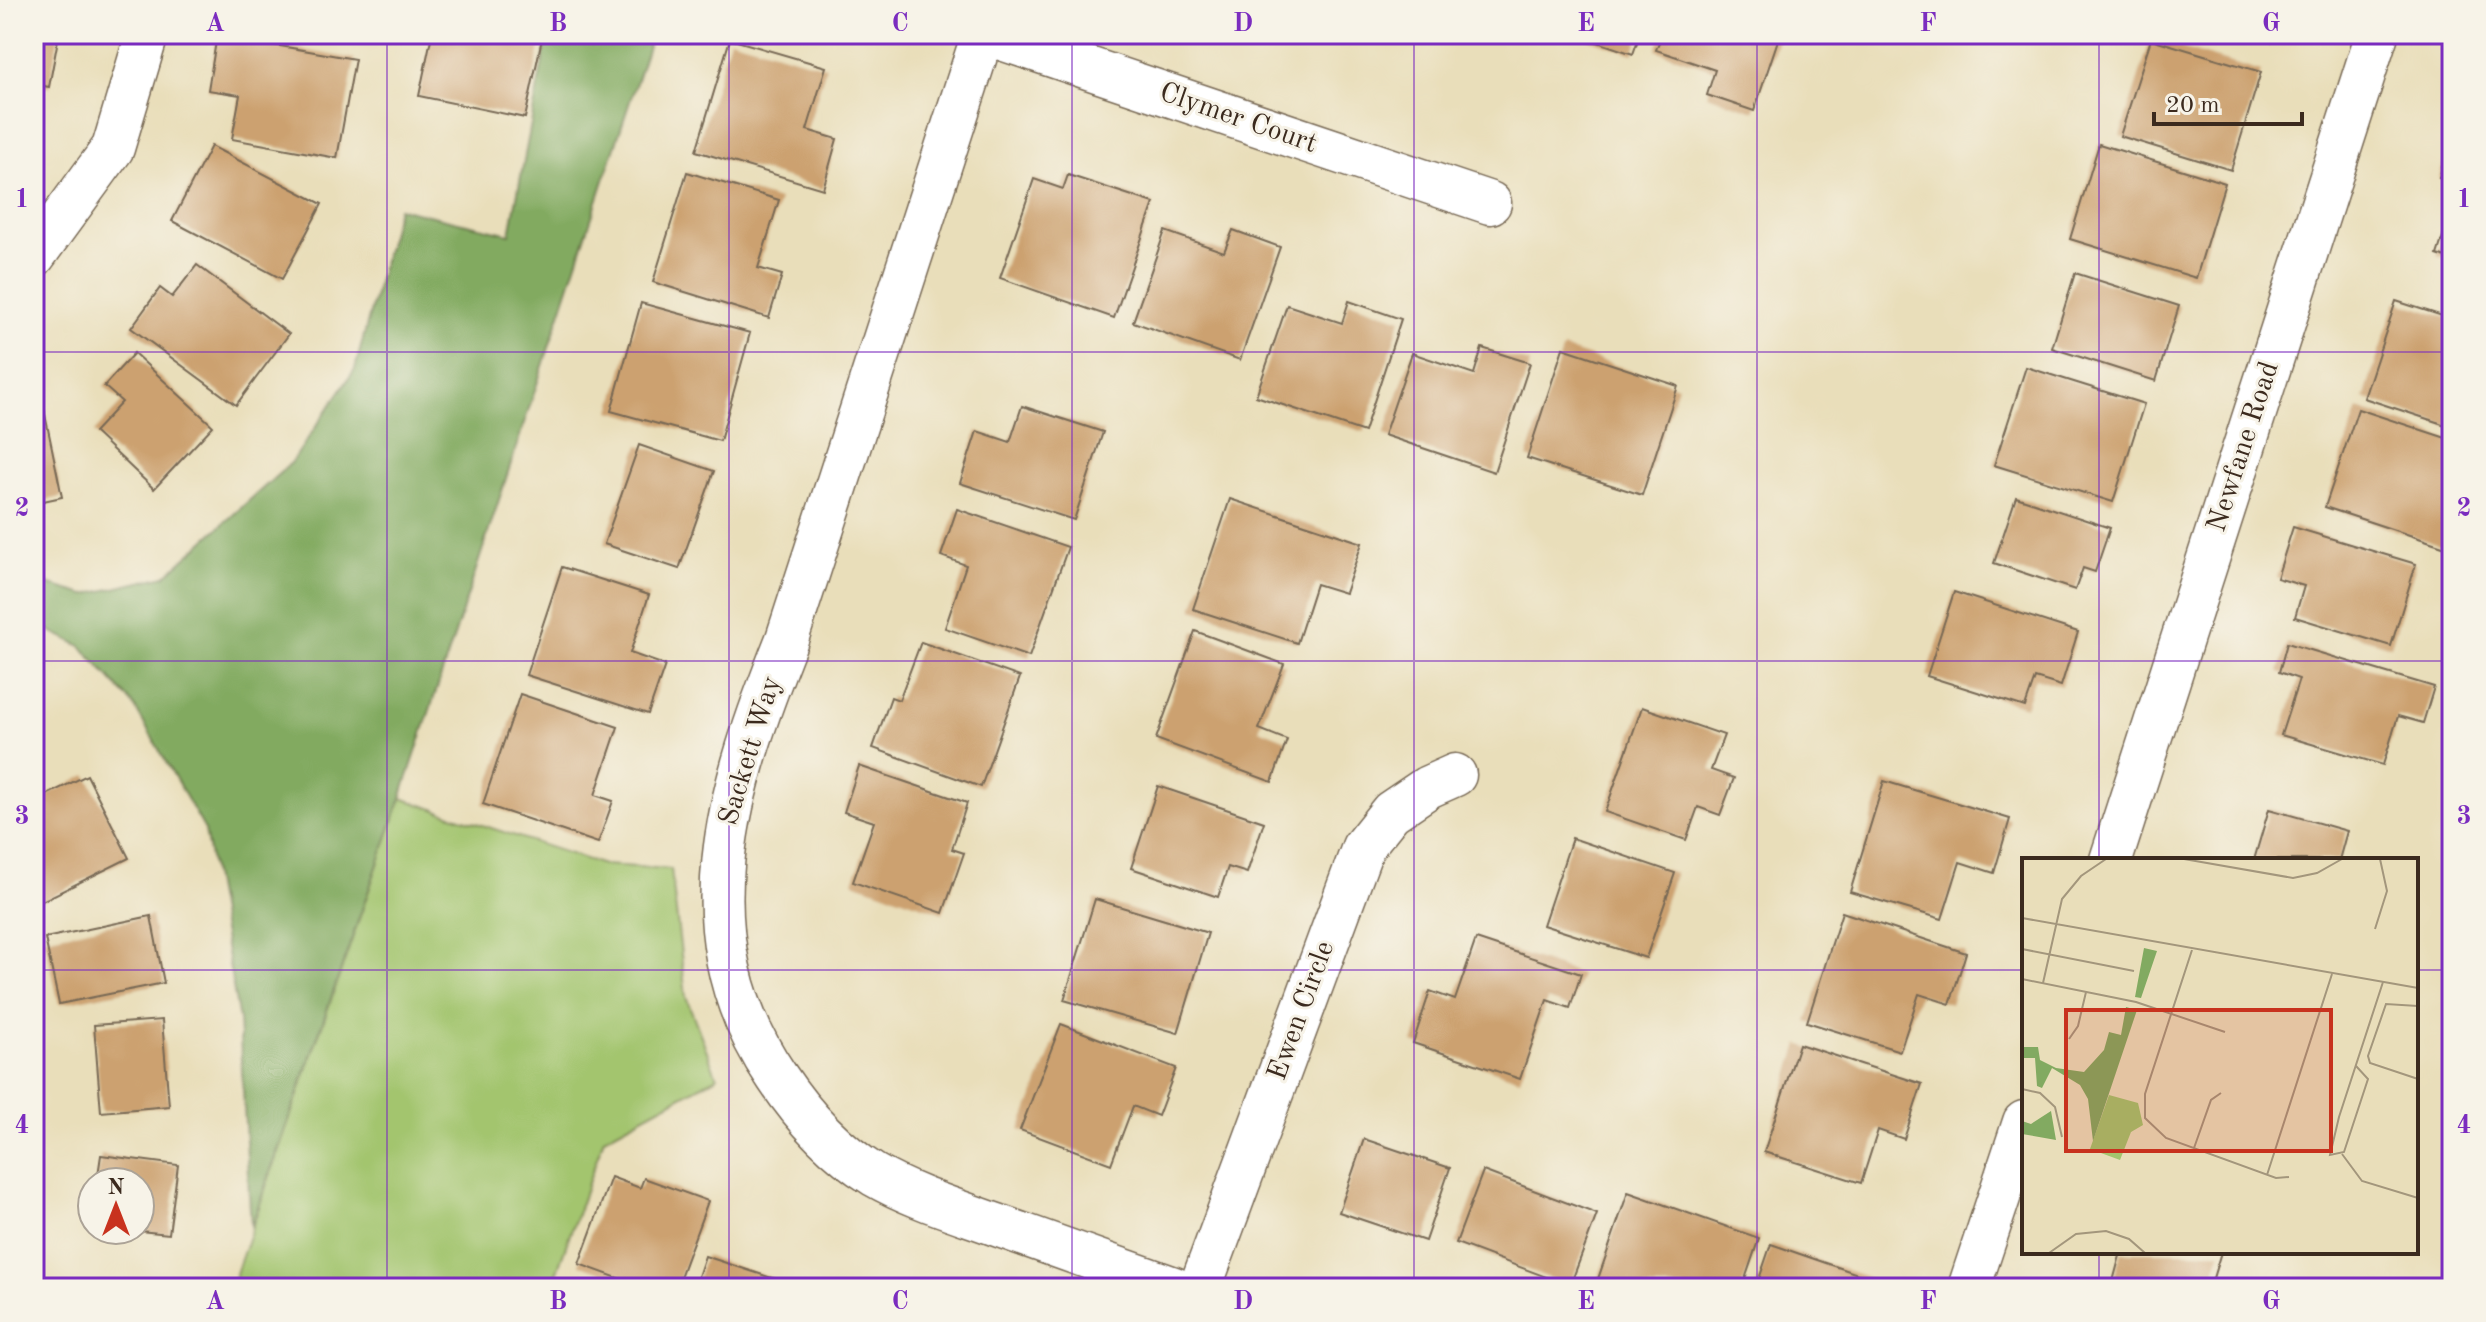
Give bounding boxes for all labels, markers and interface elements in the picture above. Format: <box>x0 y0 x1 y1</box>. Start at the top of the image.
text: A <box>205 11 225 37</box>
text: B <box>549 11 567 37</box>
text: C <box>891 11 909 37</box>
text: D <box>1233 11 1253 37</box>
text: E <box>1577 11 1595 37</box>
text: F <box>1919 11 1937 37</box>
text: G <box>2262 11 2280 37</box>
scale bar <box>2154 76 2302 126</box>
street label: Clymer Court <box>1156 79 1320 159</box>
text: 20 m <box>2166 94 2220 118</box>
text: 1 <box>14 187 30 213</box>
text: 1 <box>2456 187 2472 213</box>
street label: Newfane Road <box>2203 358 2285 536</box>
text: 2 <box>14 496 30 522</box>
text: 2 <box>2456 496 2472 522</box>
street label: Sackett Way <box>715 673 787 829</box>
text: 3 <box>14 804 30 830</box>
text: 3 <box>2456 804 2472 830</box>
inset map <box>2022 858 2418 1254</box>
street label: Ewen Circle <box>1264 938 1340 1084</box>
text: 4 <box>14 1113 30 1139</box>
text: 4 <box>2456 1113 2472 1139</box>
north arrow <box>76 1166 156 1246</box>
text: N <box>108 1177 125 1199</box>
text: A <box>205 1289 225 1315</box>
text: B <box>549 1289 567 1315</box>
text: C <box>891 1289 909 1315</box>
text: D <box>1233 1289 1253 1315</box>
text: E <box>1577 1289 1595 1315</box>
text: F <box>1919 1289 1937 1315</box>
text: G <box>2262 1289 2280 1315</box>

